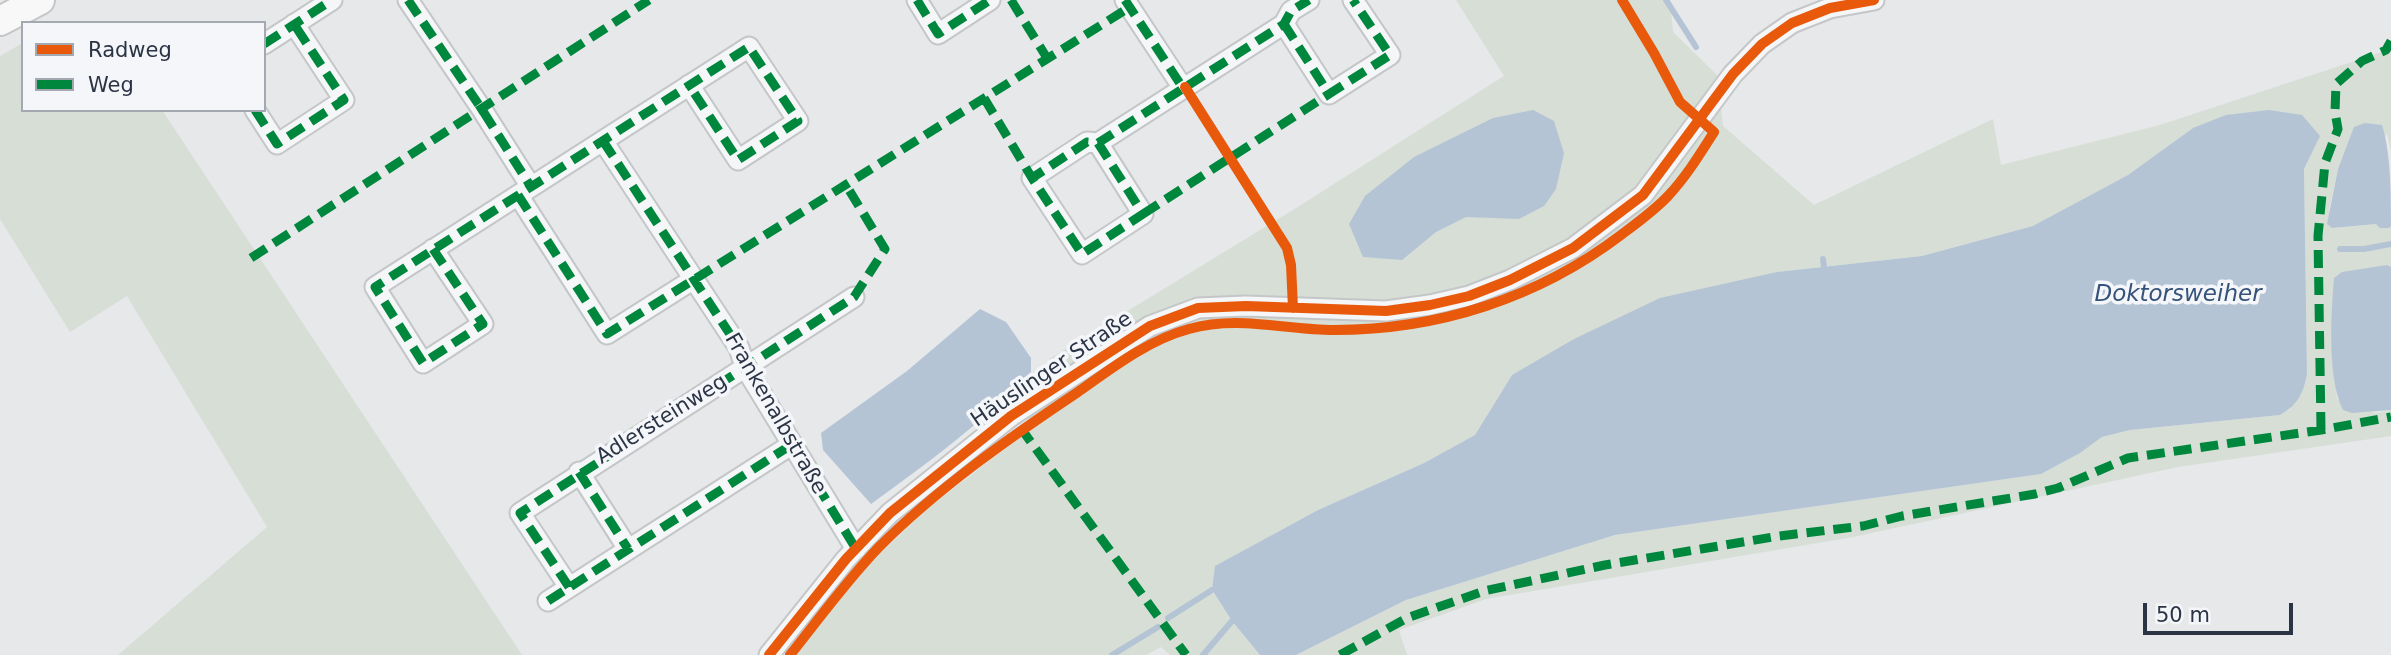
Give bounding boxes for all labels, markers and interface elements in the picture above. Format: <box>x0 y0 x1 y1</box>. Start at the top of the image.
legend <box>21 21 266 112</box>
text: Radweg <box>88 38 172 62</box>
text: Weg <box>88 73 134 97</box>
water label: Doktorsweiher <box>2094 281 2262 309</box>
street label: Häuslinger Straße <box>967 307 1137 433</box>
street label: Frankenalbstraße <box>719 329 831 499</box>
street label: Adlersteinweg <box>592 370 732 470</box>
scale bar <box>2146 588 2296 632</box>
text: 50 m <box>2156 603 2210 627</box>

